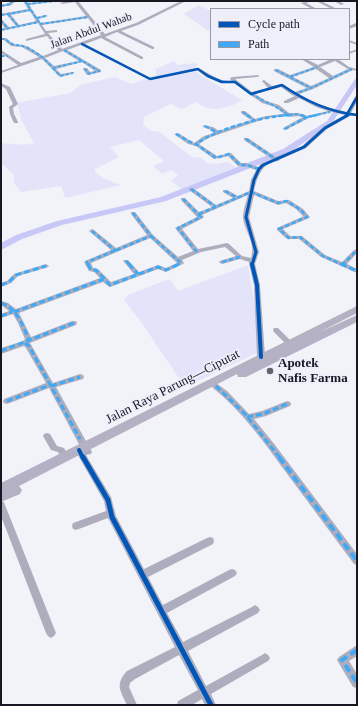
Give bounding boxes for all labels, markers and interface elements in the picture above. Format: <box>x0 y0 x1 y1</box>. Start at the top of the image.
legend <box>210 8 350 60</box>
street label: Jalan Abdul Wahab <box>48 10 134 52</box>
text: Cycle path <box>248 17 300 31</box>
text: Path <box>248 37 269 51</box>
street label: Jalan Raya Parung—Ciputat <box>104 346 242 428</box>
place label: Apotek Nafis Farma <box>278 356 348 387</box>
marker: Apotek Nafis Farma <box>265 366 275 376</box>

